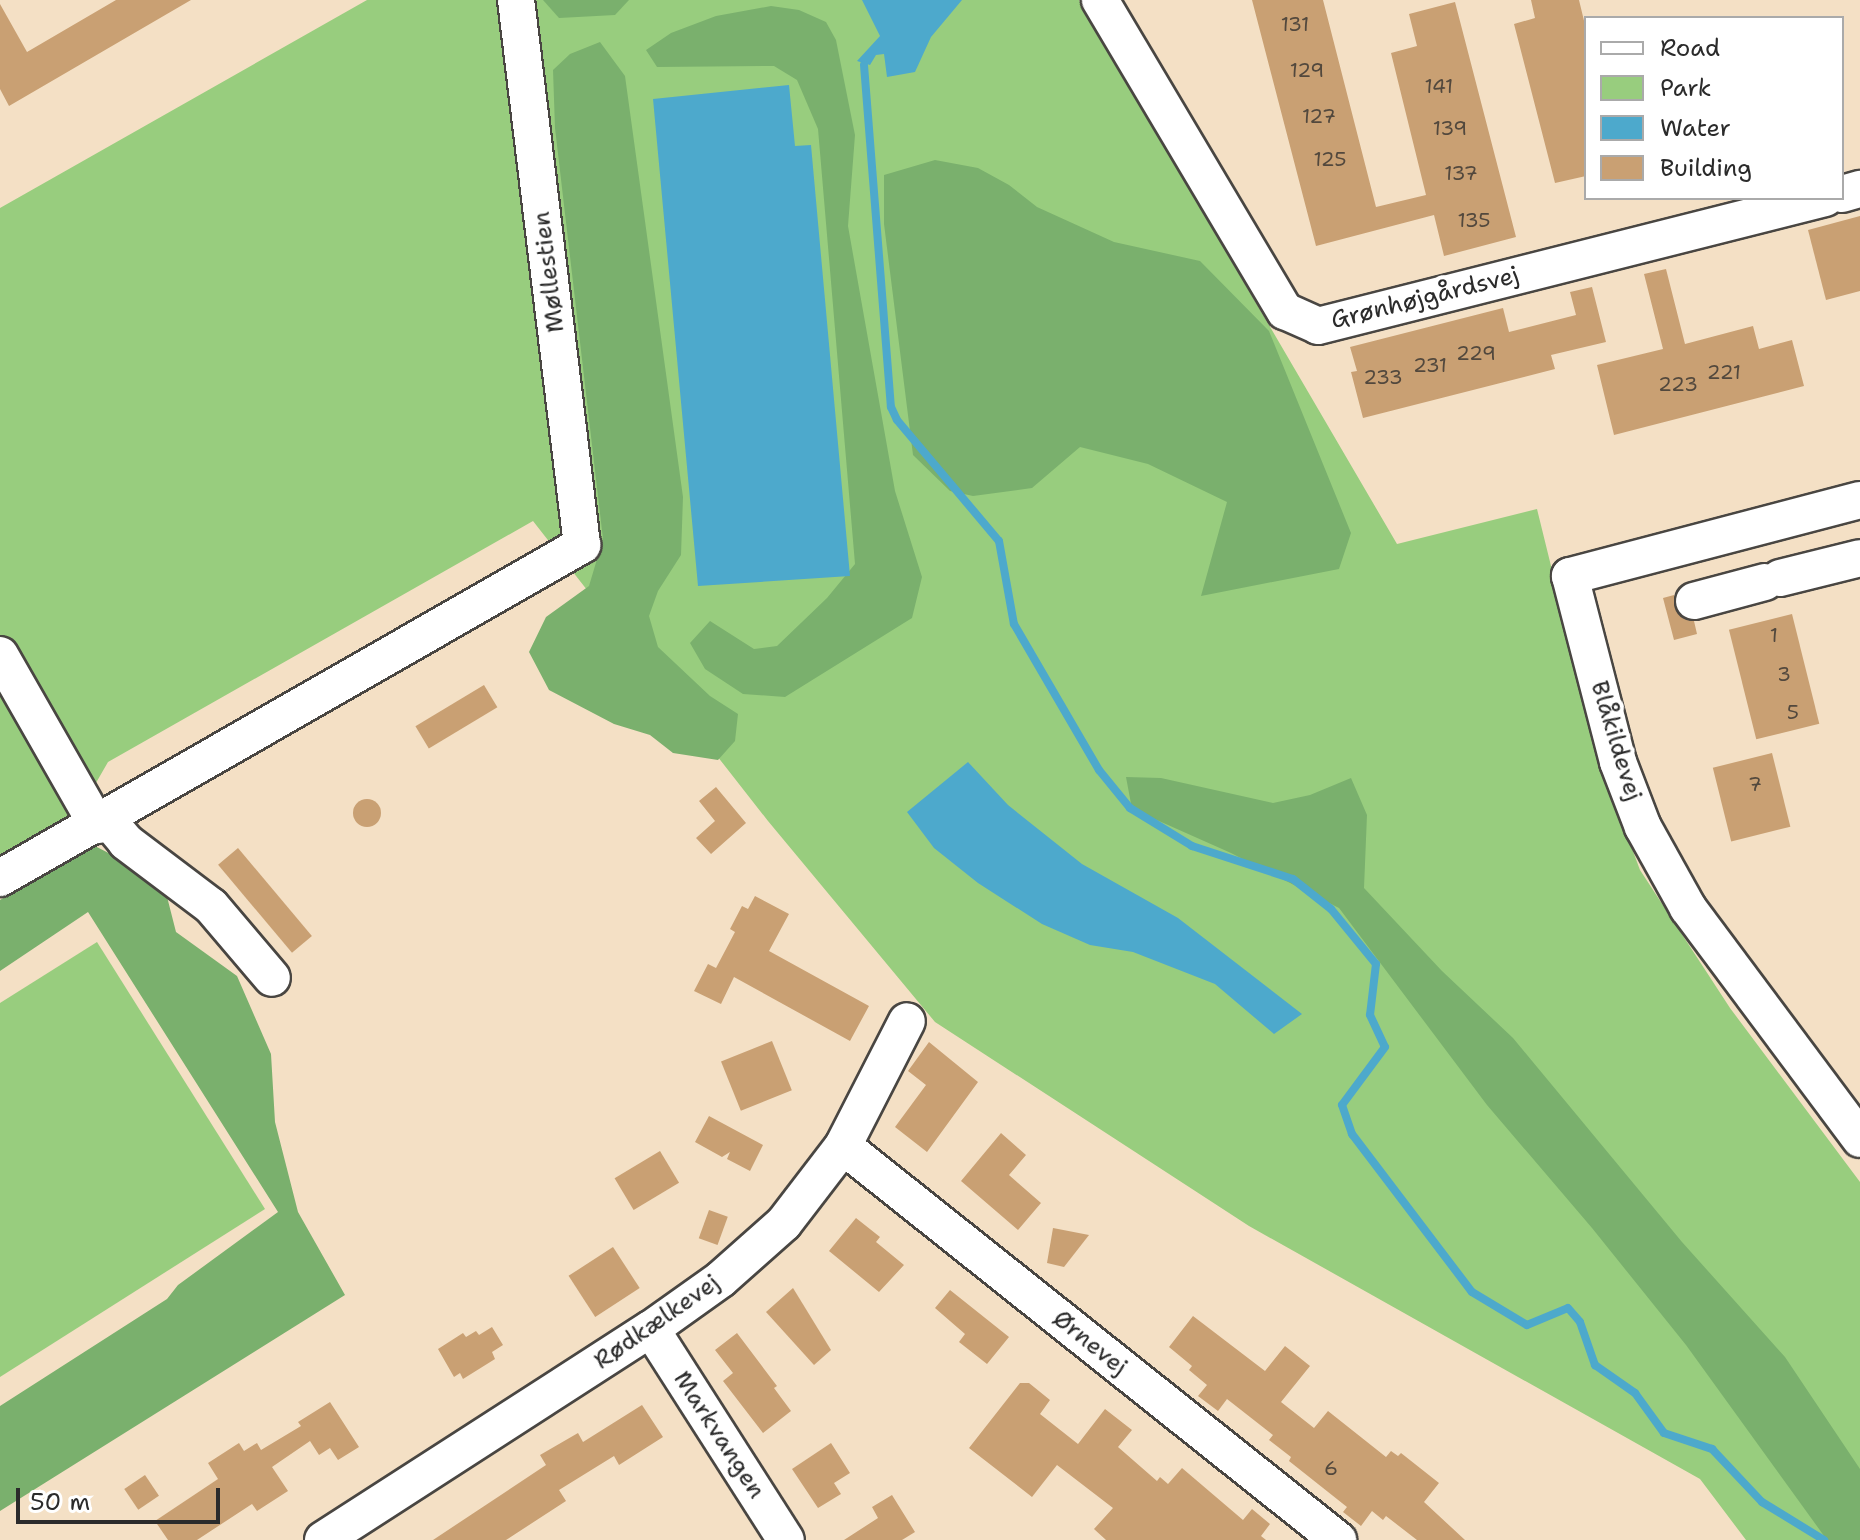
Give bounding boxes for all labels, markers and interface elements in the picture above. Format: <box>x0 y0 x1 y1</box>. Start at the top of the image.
house number: 131 <box>1281 12 1309 36</box>
legend <box>1584 16 1844 200</box>
text: Road <box>1660 32 1720 64</box>
house number: 129 <box>1290 58 1324 82</box>
text: Park <box>1660 72 1712 104</box>
house number: 141 <box>1425 74 1453 98</box>
house number: 127 <box>1302 104 1336 128</box>
text: Water <box>1660 112 1731 144</box>
house number: 139 <box>1433 116 1467 140</box>
house number: 125 <box>1313 147 1347 171</box>
text: Building <box>1660 152 1752 184</box>
house number: 137 <box>1444 161 1478 185</box>
house number: 135 <box>1457 208 1491 232</box>
street label: Møllestien <box>527 210 571 334</box>
street label: Grønhøjgårdsvej <box>1328 261 1522 335</box>
house number: 229 <box>1456 341 1496 365</box>
house number: 231 <box>1413 353 1447 377</box>
house number: 221 <box>1707 360 1741 384</box>
house number: 233 <box>1363 365 1403 389</box>
house number: 223 <box>1658 372 1698 396</box>
house number: 1 <box>1770 623 1778 647</box>
house number: 3 <box>1777 662 1791 686</box>
street label: Blåkildevej <box>1584 678 1648 804</box>
house number: 5 <box>1787 700 1799 724</box>
house number: 7 <box>1748 772 1762 796</box>
street label: Rødkælkevej <box>589 1268 725 1376</box>
street label: Ørnevej <box>1047 1304 1133 1382</box>
street label: Markvangen <box>667 1366 771 1504</box>
house number: 6 <box>1324 1456 1338 1480</box>
scale bar <box>20 1472 224 1522</box>
text: 50 m <box>30 1486 90 1518</box>

